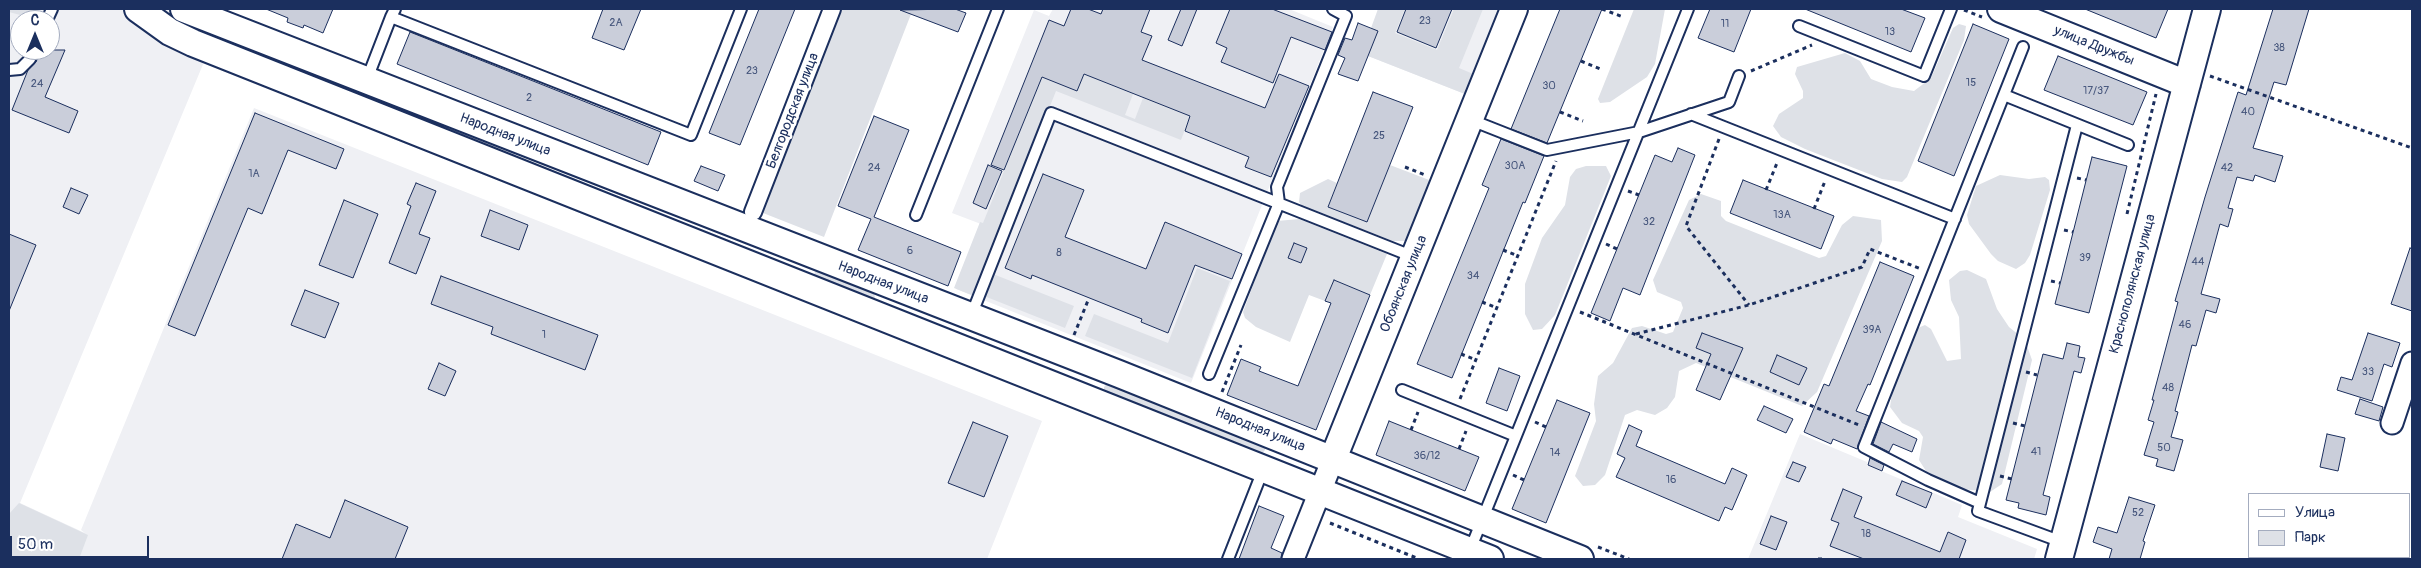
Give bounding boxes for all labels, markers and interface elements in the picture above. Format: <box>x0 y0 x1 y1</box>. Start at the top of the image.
north arrow <box>10 10 60 60</box>
text: С <box>31 12 39 29</box>
house number: 23 <box>1419 14 1431 28</box>
house number: 2А <box>609 16 623 30</box>
house number: 11 <box>1721 17 1729 31</box>
street label: улица Дружбы <box>2052 22 2136 70</box>
house number: 13 <box>1885 25 1895 39</box>
house number: 38 <box>2273 41 2285 55</box>
street label: Белгородская улица <box>763 51 823 171</box>
house number: 23 <box>746 64 758 78</box>
house number: 15 <box>1966 76 1976 90</box>
house number: 24 <box>31 77 43 91</box>
house number: 30 <box>1542 79 1556 93</box>
house number: 17/37 <box>2083 84 2109 98</box>
house number: 2 <box>526 91 532 105</box>
house number: 40 <box>2241 105 2255 119</box>
street label: Народная улица <box>457 110 553 160</box>
house number: 25 <box>1373 129 1385 143</box>
house number: 30А <box>1505 159 1525 173</box>
house number: 24 <box>868 161 880 175</box>
house number: 42 <box>2221 161 2233 175</box>
house number: 1А <box>248 167 260 181</box>
house number: 13А <box>1773 208 1791 222</box>
street label: Краснополянская улица <box>2106 212 2160 356</box>
house number: 32 <box>1643 215 1655 229</box>
street label: Обоянская улица <box>1377 233 1431 335</box>
house number: 6 <box>907 244 913 258</box>
house number: 8 <box>1056 246 1062 260</box>
house number: 39 <box>2079 251 2091 265</box>
house number: 44 <box>2192 255 2204 269</box>
street label: Народная улица <box>835 258 931 308</box>
house number: 34 <box>1467 269 1479 283</box>
house number: 46 <box>2179 318 2191 332</box>
house number: 39А <box>1863 323 1881 337</box>
house number: 1 <box>542 328 546 342</box>
house number: 33 <box>2362 365 2374 379</box>
house number: 48 <box>2162 381 2174 395</box>
street label: Народная улица <box>1212 404 1308 456</box>
house number: 50 <box>2157 441 2171 455</box>
house number: 41 <box>2031 445 2041 459</box>
house number: 14 <box>1550 446 1560 460</box>
house number: 36/12 <box>1414 449 1440 463</box>
house number: 16 <box>1666 473 1676 487</box>
legend <box>2248 493 2411 558</box>
text: Улица <box>2295 503 2335 522</box>
house number: 52 <box>2132 506 2144 520</box>
scale bar <box>12 526 151 558</box>
house number: 18 <box>1861 527 1871 541</box>
text: Парк <box>2295 528 2326 547</box>
text: 50 m <box>18 535 53 554</box>

